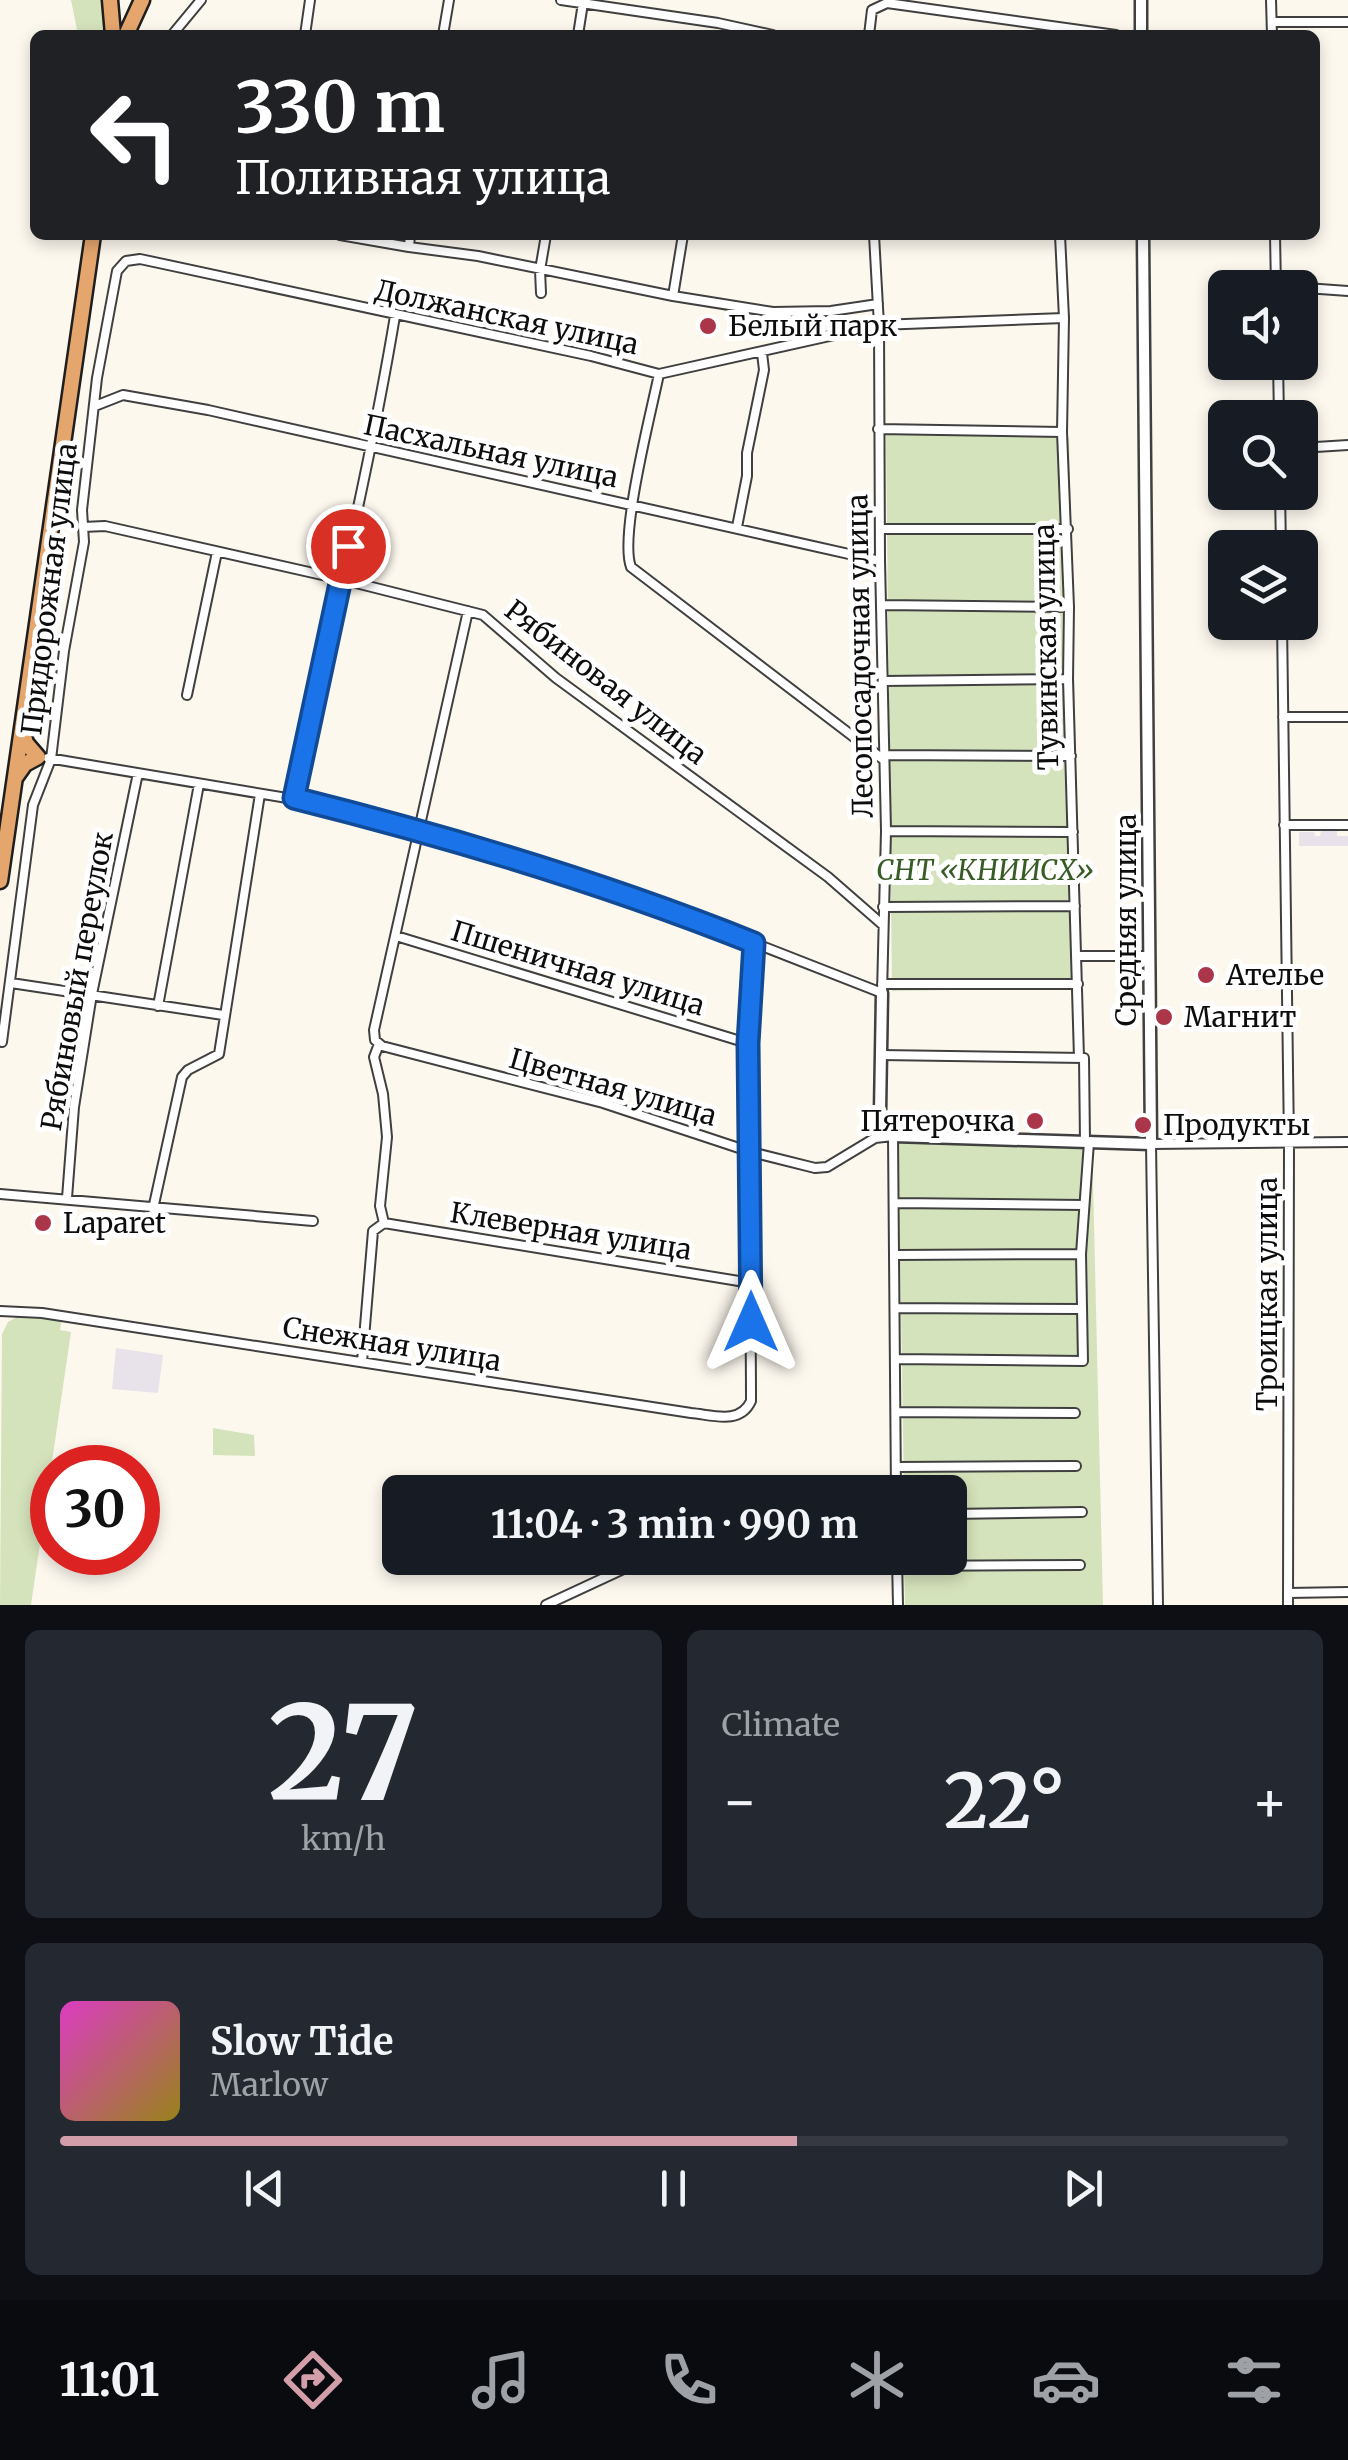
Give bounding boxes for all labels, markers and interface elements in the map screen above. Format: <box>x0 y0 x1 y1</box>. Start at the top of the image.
text: 330 m <box>235 63 445 151</box>
icon: left <box>70 70 200 200</box>
text: Поливная улица <box>235 150 611 206</box>
map controls <box>1208 270 1318 640</box>
button: sound <box>1208 270 1318 380</box>
street label: Должанская улица <box>372 272 642 362</box>
place label: Белый парк <box>728 308 898 344</box>
marker: Белый парк <box>697 315 719 337</box>
button: search <box>1208 400 1318 510</box>
street label: Пасхальная улица <box>361 406 621 496</box>
street label: Придорожная улица <box>13 441 85 737</box>
street label: Лесопосадочная улица <box>839 494 881 818</box>
pin <box>306 504 391 589</box>
icon: arrive <box>321 519 376 574</box>
street label: Тувинская улица <box>1026 523 1066 771</box>
button: layers <box>1208 530 1318 640</box>
street label: Рябиновая улица <box>498 592 714 772</box>
street label: Средняя улица <box>1108 814 1144 1026</box>
street label: Рябиновый переулок <box>33 829 121 1133</box>
park label: СНТ «КНИИСХ» <box>876 852 1094 888</box>
street label: Пшеничная улица <box>447 912 709 1024</box>
place label: Ателье <box>1225 957 1324 993</box>
marker: Ателье <box>1195 964 1217 986</box>
place label: Магнит <box>1184 999 1296 1035</box>
marker: Магнит <box>1153 1006 1175 1028</box>
street label: Цветная улица <box>505 1040 721 1134</box>
place label: Пятерочка <box>860 1103 1015 1139</box>
place label: Продукты <box>1163 1107 1310 1143</box>
marker: Пятерочка <box>1024 1110 1046 1132</box>
marker: Продукты <box>1132 1114 1154 1136</box>
street label: Троицкая улица <box>1249 1177 1285 1411</box>
street label: Клеверная улица <box>448 1194 694 1268</box>
place label: Laparet <box>63 1205 166 1241</box>
marker: Laparet <box>32 1212 54 1234</box>
position arrow <box>699 1270 803 1374</box>
street label: Снежная улица <box>280 1309 504 1379</box>
speed limit sign: 30 <box>30 1445 160 1575</box>
text: 11:04 · 3 min · 990 m <box>491 1501 858 1548</box>
text: 27 <box>268 1672 418 1835</box>
text: Climate <box>722 1705 840 1745</box>
text: 22° <box>944 1754 1066 1848</box>
text: − <box>722 1767 758 1836</box>
text: + <box>1251 1767 1288 1836</box>
text: km/h <box>301 1819 386 1859</box>
text: Slow Tide <box>210 2018 394 2065</box>
text: Marlow <box>210 2065 328 2105</box>
icon: previous <box>237 2161 292 2216</box>
icon: pause <box>646 2161 701 2216</box>
icon: next <box>1056 2161 1111 2216</box>
icon: directions <box>278 2345 348 2415</box>
icon: music <box>466 2345 536 2415</box>
icon: phone <box>654 2345 724 2415</box>
icon: climate <box>842 2345 912 2415</box>
icon: car <box>1031 2345 1101 2415</box>
icon: filters <box>1219 2345 1289 2415</box>
text: 11:01 <box>59 2352 159 2408</box>

